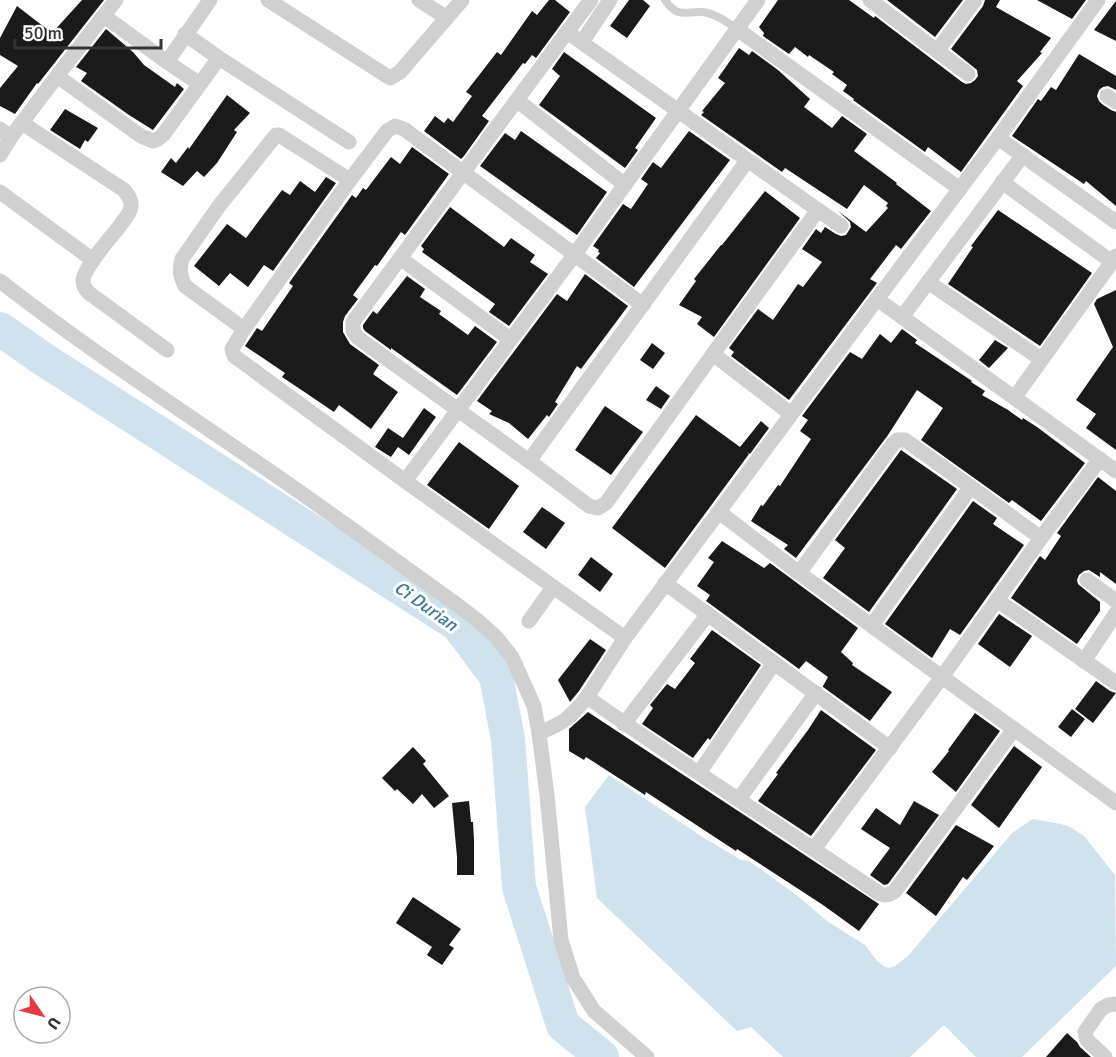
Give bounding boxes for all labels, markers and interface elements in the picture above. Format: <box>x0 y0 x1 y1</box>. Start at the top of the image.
scale bar <box>15 12 160 50</box>
text: 50 m <box>24 22 62 44</box>
water label: Ci Durian <box>390 576 463 636</box>
north arrow <box>12 985 72 1045</box>
text: U <box>42 1013 65 1033</box>

